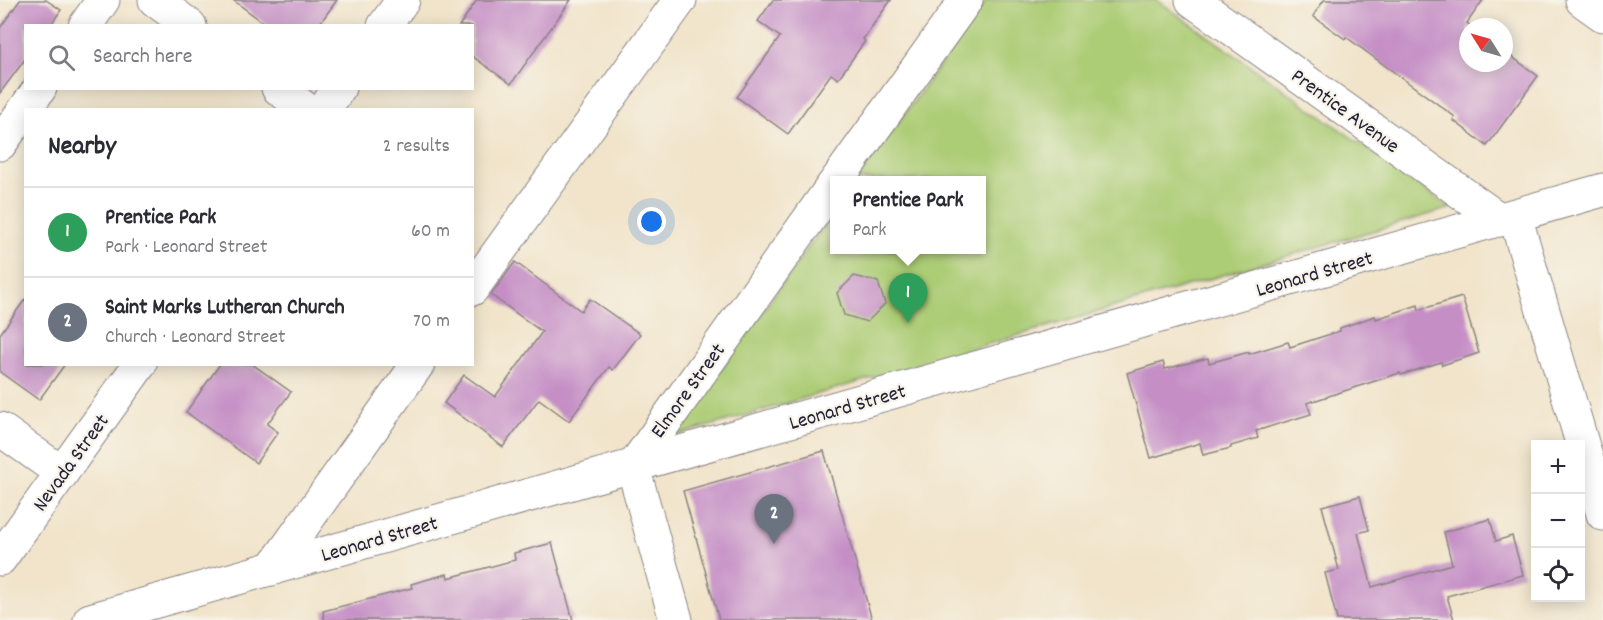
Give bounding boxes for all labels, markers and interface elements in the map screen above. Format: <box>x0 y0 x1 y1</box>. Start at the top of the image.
north arrow <box>1459 18 1513 72</box>
search box <box>24 24 474 90</box>
icon: search <box>45 41 78 74</box>
text: Search here <box>93 42 192 73</box>
street label: Prentice Avenue <box>1284 63 1405 162</box>
text: Nearby <box>48 129 116 166</box>
text: 2 results <box>383 133 450 161</box>
popup <box>830 176 986 254</box>
text: Prentice Park <box>852 186 964 217</box>
text: Prentice Park <box>105 203 216 234</box>
your location <box>637 207 666 236</box>
text: Park <box>852 217 886 245</box>
text: 1 <box>65 218 70 246</box>
text: 60 m <box>411 218 450 246</box>
text: Park · Leonard Street <box>105 234 267 262</box>
street label: Leonard Street <box>1253 245 1377 307</box>
pin: 1 <box>888 274 928 323</box>
text: Saint Marks Lutheran Church <box>105 293 345 324</box>
text: 2 <box>63 308 72 336</box>
text: 70 m <box>413 308 450 336</box>
text: Church · Leonard Street <box>105 324 286 352</box>
street label: Elmore Street <box>645 338 734 446</box>
street label: Leonard Street <box>786 378 910 440</box>
street label: Nevada Street <box>27 409 118 519</box>
map controls <box>1531 440 1585 602</box>
button: + <box>1531 440 1585 494</box>
pin: 2 <box>754 494 794 544</box>
button: − <box>1531 494 1585 548</box>
street label: Leonard Street <box>318 510 442 572</box>
button: locate <box>1531 548 1585 602</box>

